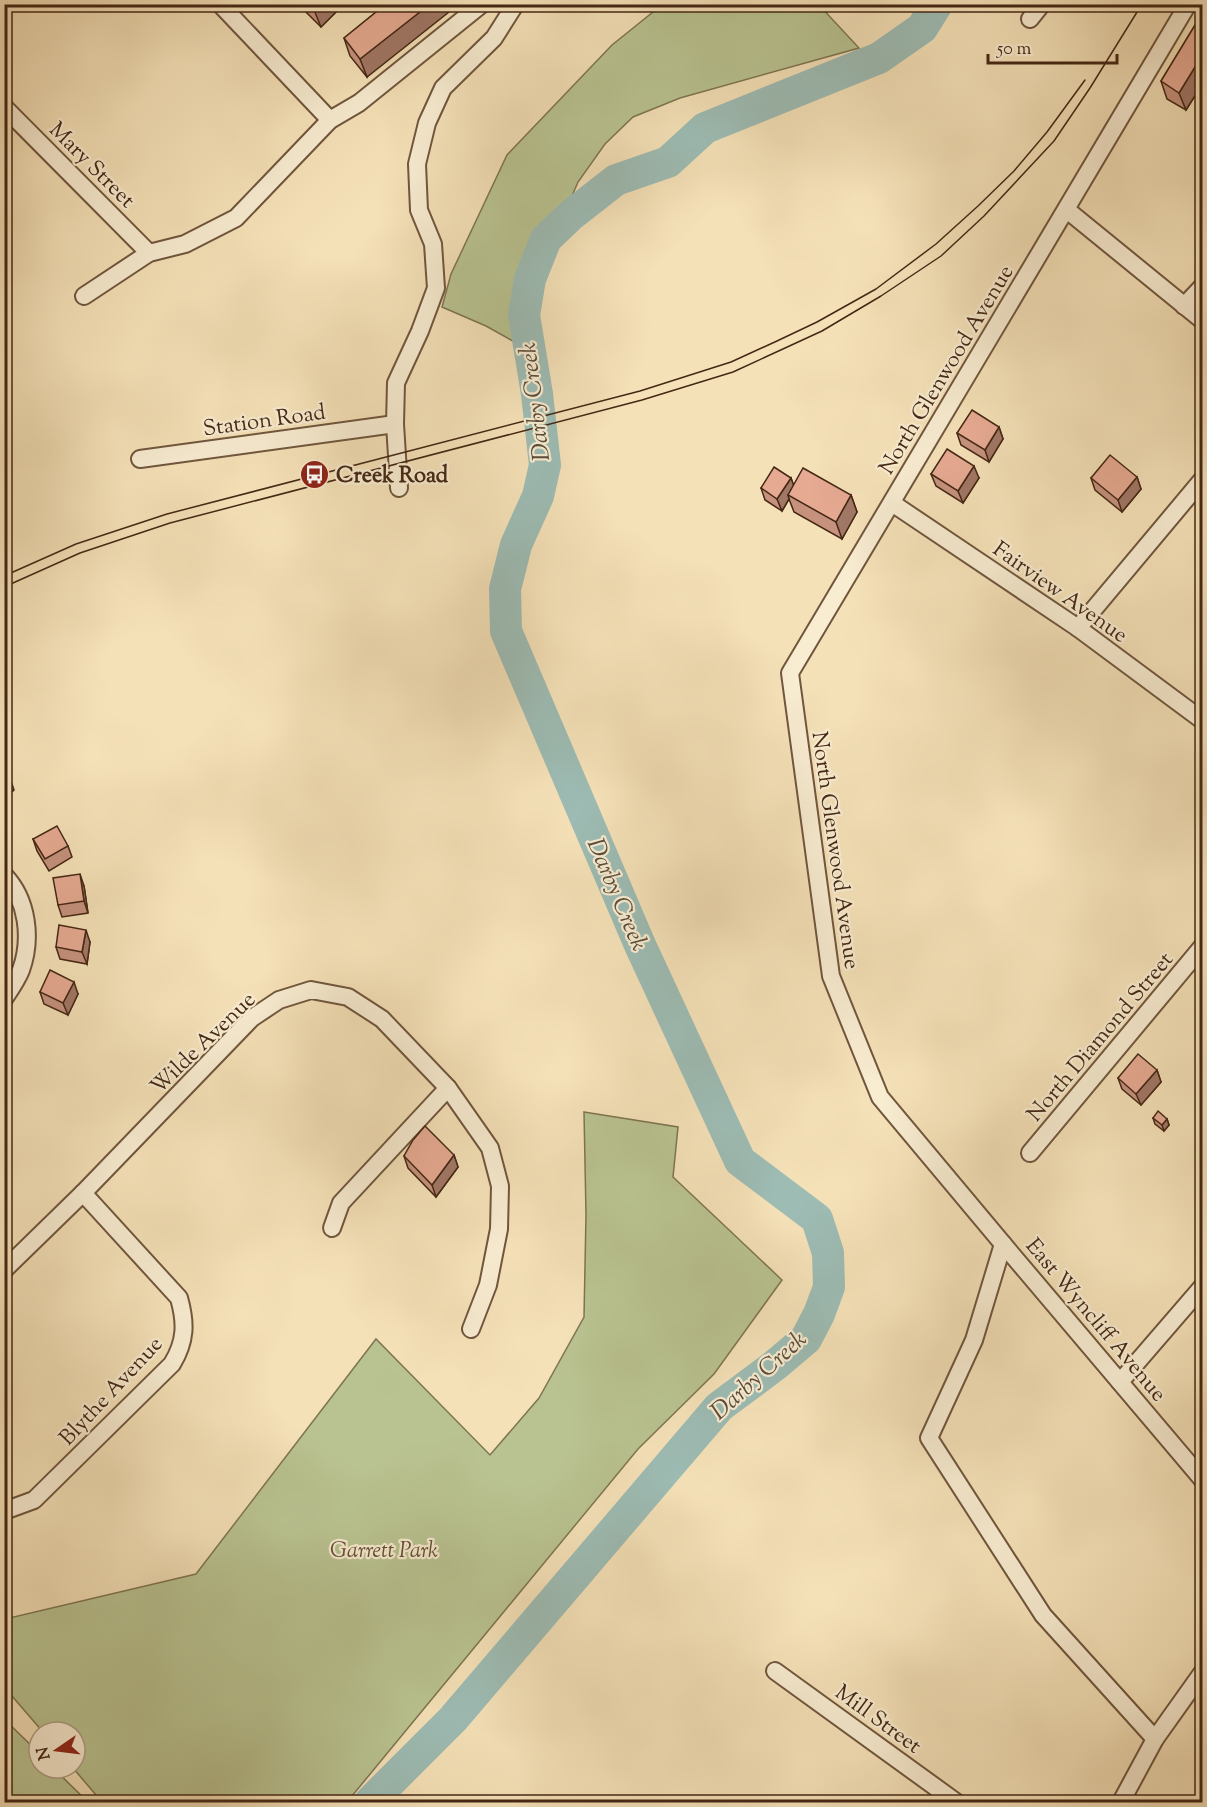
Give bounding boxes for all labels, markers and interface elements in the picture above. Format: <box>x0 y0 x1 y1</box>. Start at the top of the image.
scale bar <box>988 27 1117 65</box>
text: 50 m <box>996 37 1032 63</box>
street label: Mary Street <box>40 116 142 217</box>
street label: North Glenwood Avenue <box>872 260 1023 482</box>
water label: Darby Creek <box>512 340 560 463</box>
street label: Station Road <box>201 398 328 446</box>
bus stop icon: Creek Road <box>299 458 331 490</box>
place label: Creek Road <box>336 461 449 493</box>
street label: Fairview Avenue <box>985 535 1133 652</box>
street label: North Glenwood Avenue <box>802 730 867 971</box>
water label: Darby Creek <box>577 833 655 956</box>
street label: North Diamond Street <box>1021 946 1182 1130</box>
street label: Wilde Avenue <box>144 985 264 1103</box>
street label: East Wyncliff Avenue <box>1017 1232 1173 1410</box>
water label: Darby Creek <box>704 1324 815 1429</box>
street label: Blythe Avenue <box>53 1330 171 1454</box>
park label: Garrett Park <box>330 1536 438 1568</box>
street label: Mill Street <box>827 1678 928 1763</box>
north arrow <box>27 1720 87 1780</box>
text: N <box>32 1744 58 1762</box>

